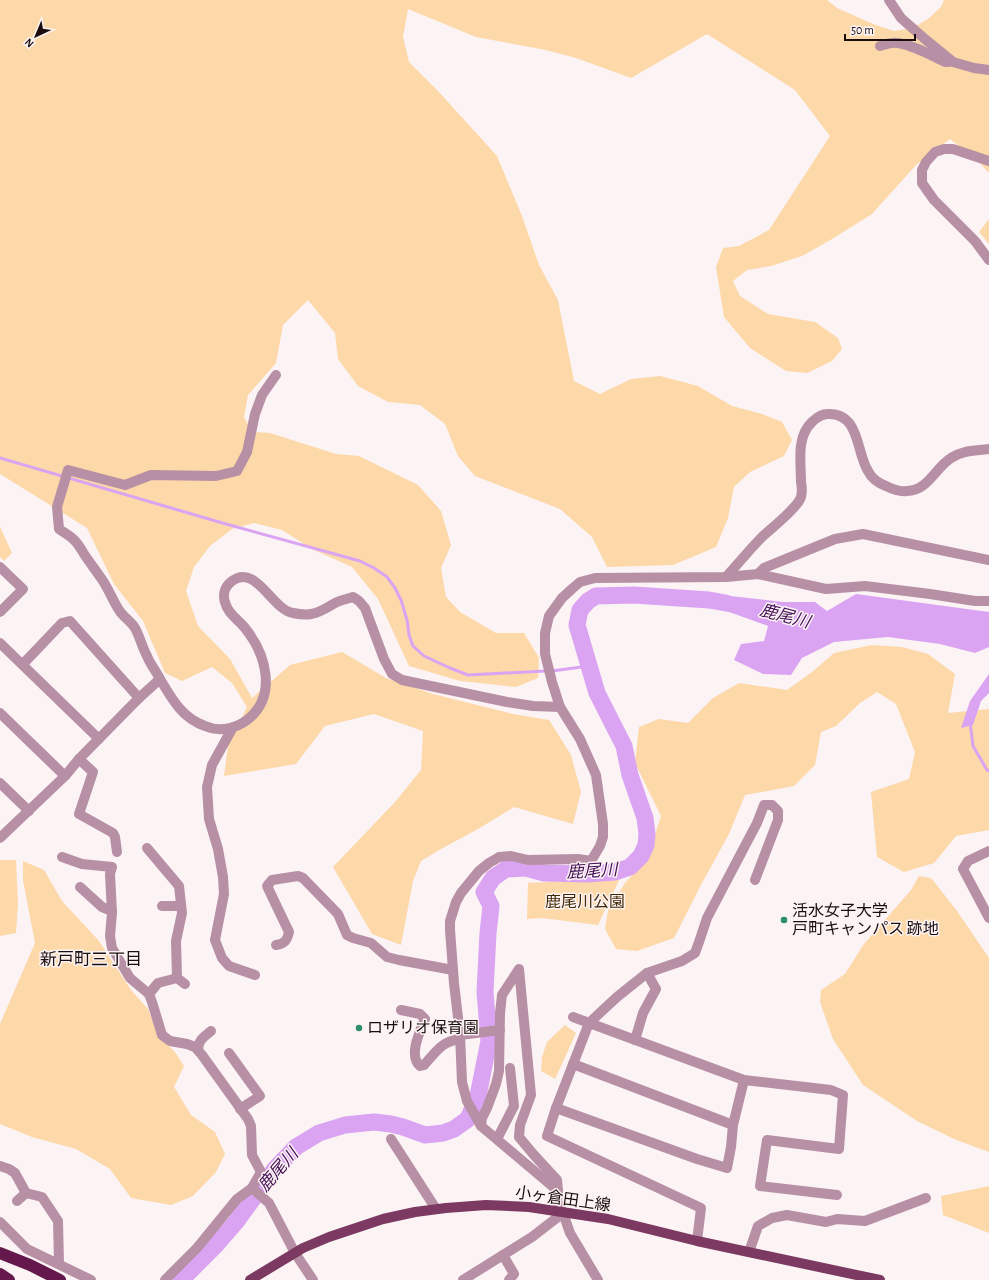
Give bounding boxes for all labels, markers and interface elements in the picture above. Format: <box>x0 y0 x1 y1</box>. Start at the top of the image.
north arrow <box>16 16 56 56</box>
scale bar <box>845 16 915 42</box>
text: 50 m <box>851 24 874 36</box>
text: N <box>23 36 36 49</box>
water label: 鹿尾川 <box>758 600 814 631</box>
water label: 鹿尾川 <box>566 860 620 881</box>
park label: 鹿尾川公園 <box>545 893 625 910</box>
place label: 活水女子大学 戸町キャンパス 跡地 <box>792 902 939 937</box>
marker: 活水女子大学 戸町キャンパス 跡地 <box>779 915 789 925</box>
district label: 新戸町三丁目 <box>40 950 142 968</box>
place label: ロザリオ保育園 <box>367 1019 479 1036</box>
marker: ロザリオ保育園 <box>354 1023 364 1033</box>
water label: 鹿尾川 <box>254 1143 302 1195</box>
street label: 小ヶ倉田上線 <box>514 1183 612 1214</box>

